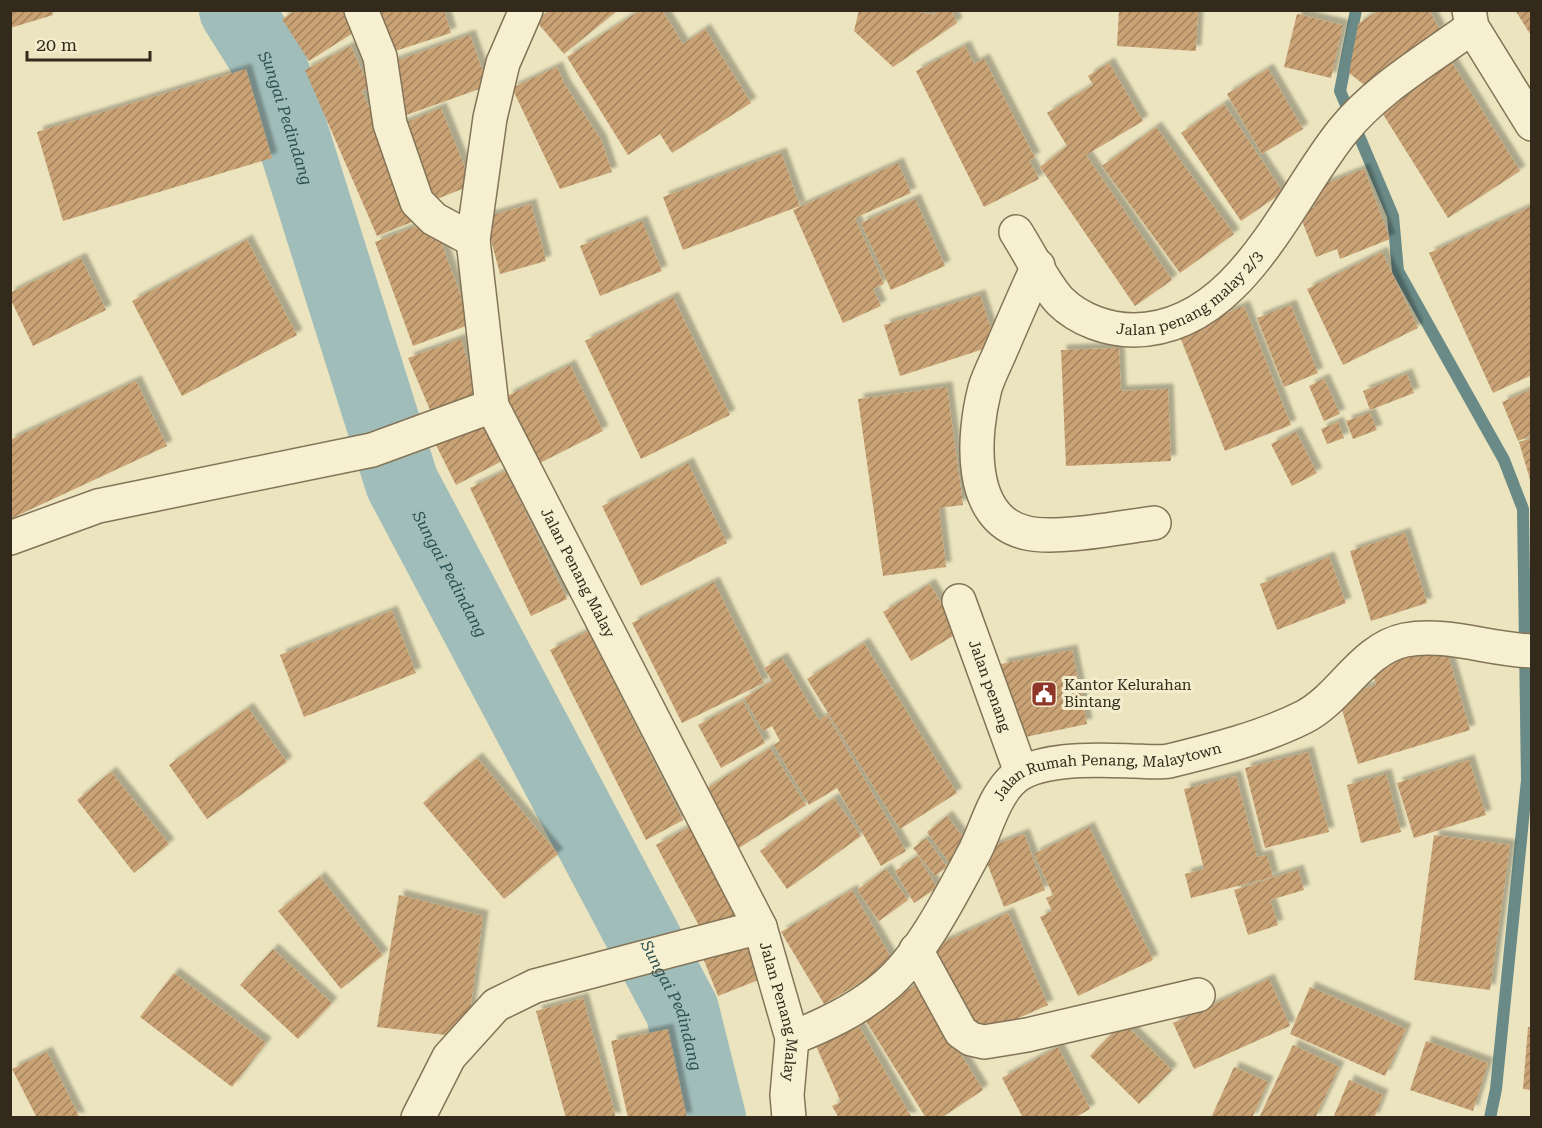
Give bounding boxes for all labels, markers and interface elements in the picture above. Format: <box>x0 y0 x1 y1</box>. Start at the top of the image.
scale bar <box>27 24 150 62</box>
text: 20 m <box>36 34 77 55</box>
water label: Sungai Pedindang <box>254 47 317 187</box>
street label: Jalan penang malay 2/3 <box>1115 247 1267 339</box>
street label: Jalan Penang Malay <box>537 505 619 641</box>
water label: Sungai Pedindang <box>408 507 491 640</box>
street label: Jalan penang <box>965 637 1015 735</box>
place label: Kantor Kelurahan Bintang <box>1064 676 1192 711</box>
public building icon: Kantor Kelurahan Bintang <box>1029 679 1059 709</box>
street label: Jalan Rumah Penang, Malaytown <box>990 739 1224 804</box>
water label: Sungai Pedindang <box>636 936 706 1073</box>
street label: Jalan Penang Malay <box>756 940 801 1083</box>

